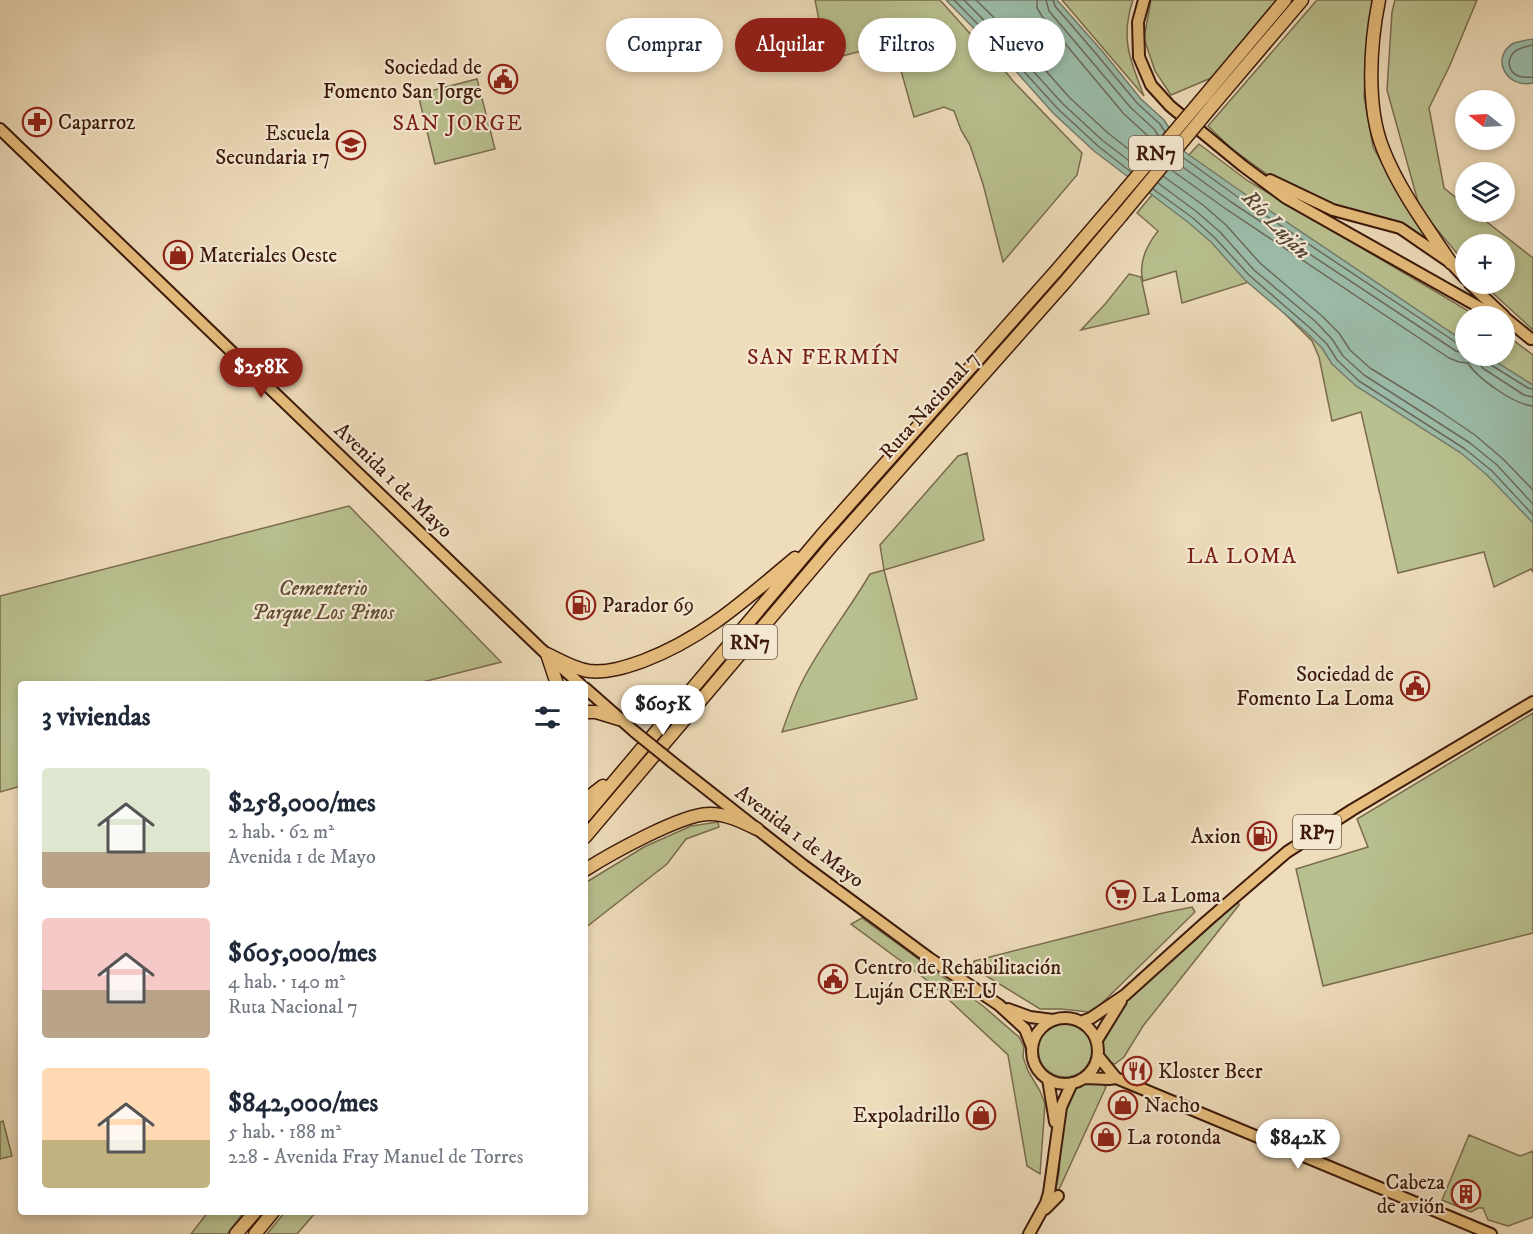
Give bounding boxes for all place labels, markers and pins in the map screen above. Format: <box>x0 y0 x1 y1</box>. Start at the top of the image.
place label: Sociedad de Fomento San Jorge <box>323 55 482 105</box>
public building icon: Sociedad de Fomento San Jorge <box>487 63 519 95</box>
pharmacy icon: Caparroz <box>21 106 53 138</box>
place label: Caparroz <box>58 110 135 136</box>
place label: Escuela Secundaria 17 <box>215 121 330 171</box>
school or university icon: Escuela Secundaria 17 <box>335 129 367 161</box>
shop icon: Materiales Oeste <box>162 239 194 271</box>
place label: Materiales Oeste <box>199 243 337 269</box>
pin: $258K <box>219 348 303 399</box>
fuel station icon: Parador 69 <box>565 589 597 621</box>
place label: Parador 69 <box>602 593 694 619</box>
place label: Sociedad de Fomento La Loma <box>1236 662 1394 712</box>
public building icon: Sociedad de Fomento La Loma <box>1399 670 1431 702</box>
pin: $605K <box>621 685 705 736</box>
fuel station icon: Axion <box>1246 820 1278 852</box>
place label: Axion <box>1191 824 1241 850</box>
supermarket icon: La Loma <box>1105 879 1137 911</box>
place label: La Loma <box>1142 883 1221 909</box>
place label: Centro de Rehabilitación Luján CERELU <box>854 955 1061 1005</box>
public building icon: Centro de Rehabilitación Luján CERELU <box>817 963 849 995</box>
restaurant icon: Kloster Beer <box>1121 1055 1153 1087</box>
place label: Kloster Beer <box>1158 1059 1263 1085</box>
shop icon: Nacho <box>1107 1089 1139 1121</box>
place label: Nacho <box>1144 1093 1200 1119</box>
shop icon: Expoladrillo <box>965 1099 997 1131</box>
place label: Expoladrillo <box>852 1103 960 1129</box>
pin: $842K <box>1256 1119 1340 1170</box>
shop icon: La rotonda <box>1090 1121 1122 1153</box>
place label: La rotonda <box>1127 1125 1221 1151</box>
place label: Cabeza de avión <box>1377 1170 1445 1220</box>
building icon: Cabeza de avión <box>1450 1178 1482 1210</box>

